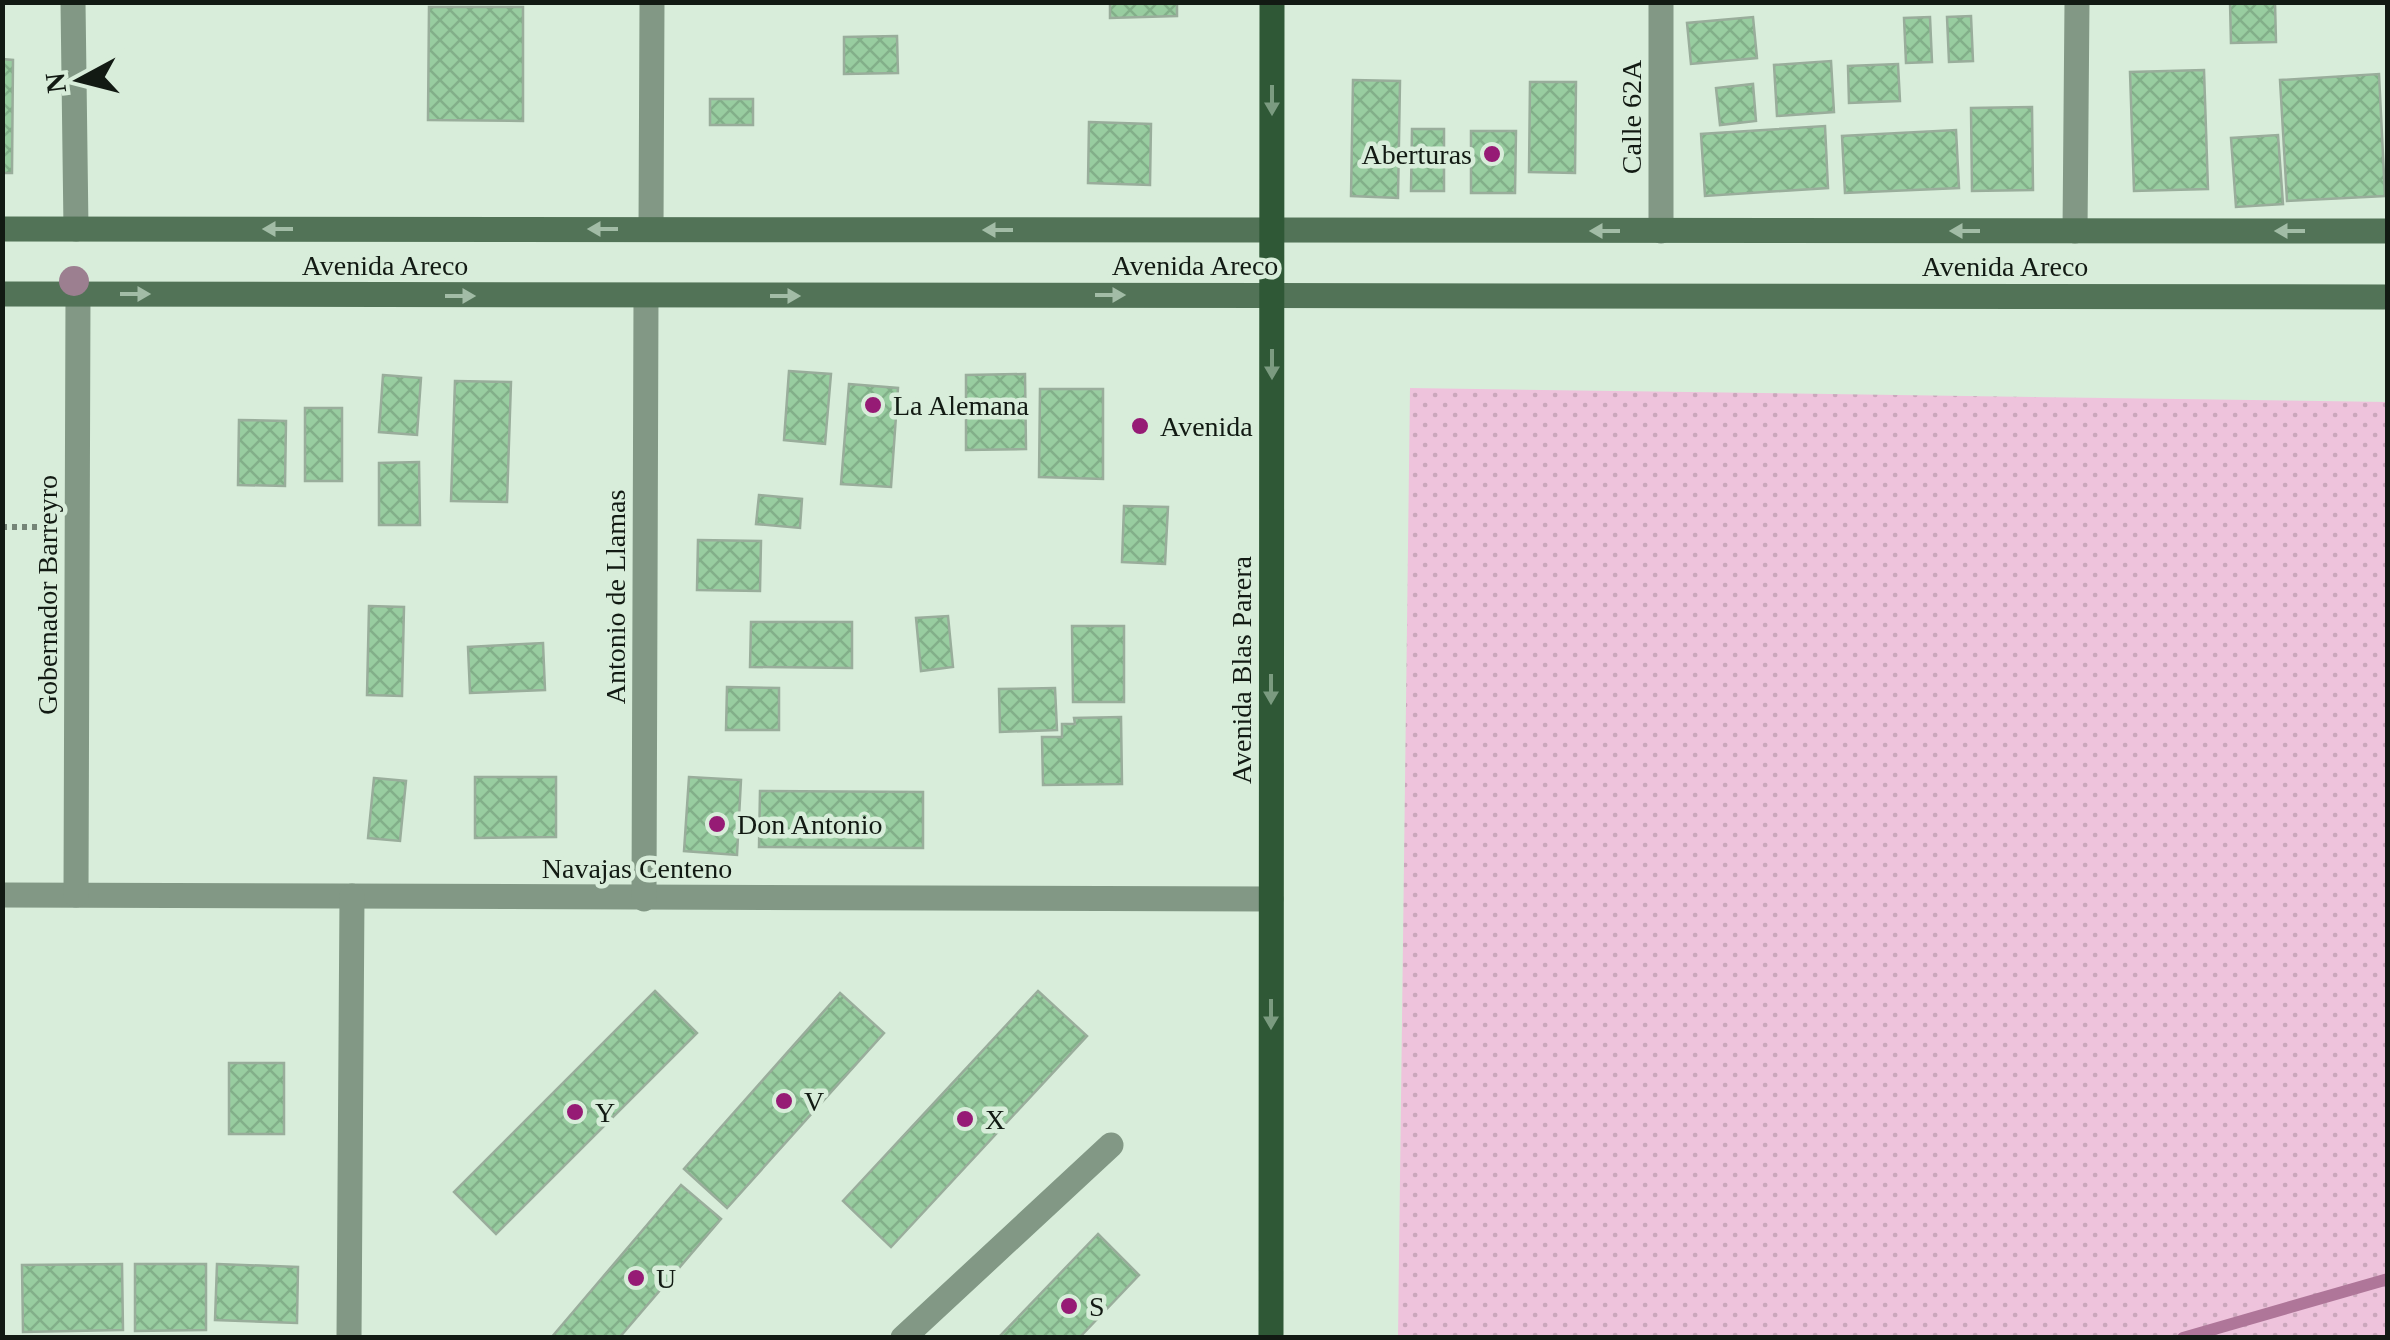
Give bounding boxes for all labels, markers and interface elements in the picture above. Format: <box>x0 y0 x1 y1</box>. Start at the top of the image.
north arrow <box>30 30 130 130</box>
street label: Calle 62A <box>1616 59 1647 174</box>
text: N <box>39 71 72 95</box>
one-way arrow <box>1264 84 1280 116</box>
place label: Aberturas <box>1362 139 1472 170</box>
marker: Aberturas <box>1481 143 1503 165</box>
one-way arrow <box>262 221 294 237</box>
one-way arrow <box>587 221 619 237</box>
one-way arrow <box>982 222 1014 238</box>
one-way arrow <box>1589 223 1621 239</box>
one-way arrow <box>1949 223 1981 239</box>
one-way arrow <box>2274 223 2306 239</box>
street label: Avenida Areco <box>302 250 468 281</box>
street label: Avenida Areco <box>1112 250 1278 281</box>
street label: Avenida Areco <box>1922 251 2088 282</box>
one-way arrow <box>119 286 151 302</box>
one-way arrow <box>1094 287 1126 303</box>
one-way arrow <box>444 288 476 304</box>
one-way arrow <box>769 288 801 304</box>
one-way arrow <box>1264 348 1280 380</box>
place label: La Alemana <box>893 390 1030 421</box>
marker: La Alemana <box>862 394 884 416</box>
place label: Avenida <box>1160 411 1253 442</box>
marker: Avenida <box>1129 415 1151 437</box>
street label: Gobernador Barreyro <box>32 475 63 715</box>
street label: Antonio de Llamas <box>600 490 631 704</box>
street label: Avenida Blas Parera <box>1226 555 1257 784</box>
one-way arrow <box>1263 673 1279 705</box>
place label: Don Antonio <box>737 809 882 840</box>
marker: Don Antonio <box>706 813 728 835</box>
street label: Navajas Centeno <box>542 853 732 884</box>
one-way arrow <box>1263 998 1279 1030</box>
place label: V <box>804 1086 824 1117</box>
marker: V <box>773 1090 795 1112</box>
place label: Y <box>595 1097 615 1128</box>
marker: Y <box>564 1101 586 1123</box>
place label: X <box>985 1104 1005 1135</box>
marker: X <box>954 1108 976 1130</box>
place label: U <box>656 1263 676 1294</box>
marker: U <box>625 1267 647 1289</box>
place label: S <box>1089 1291 1105 1322</box>
marker: S <box>1058 1295 1080 1317</box>

